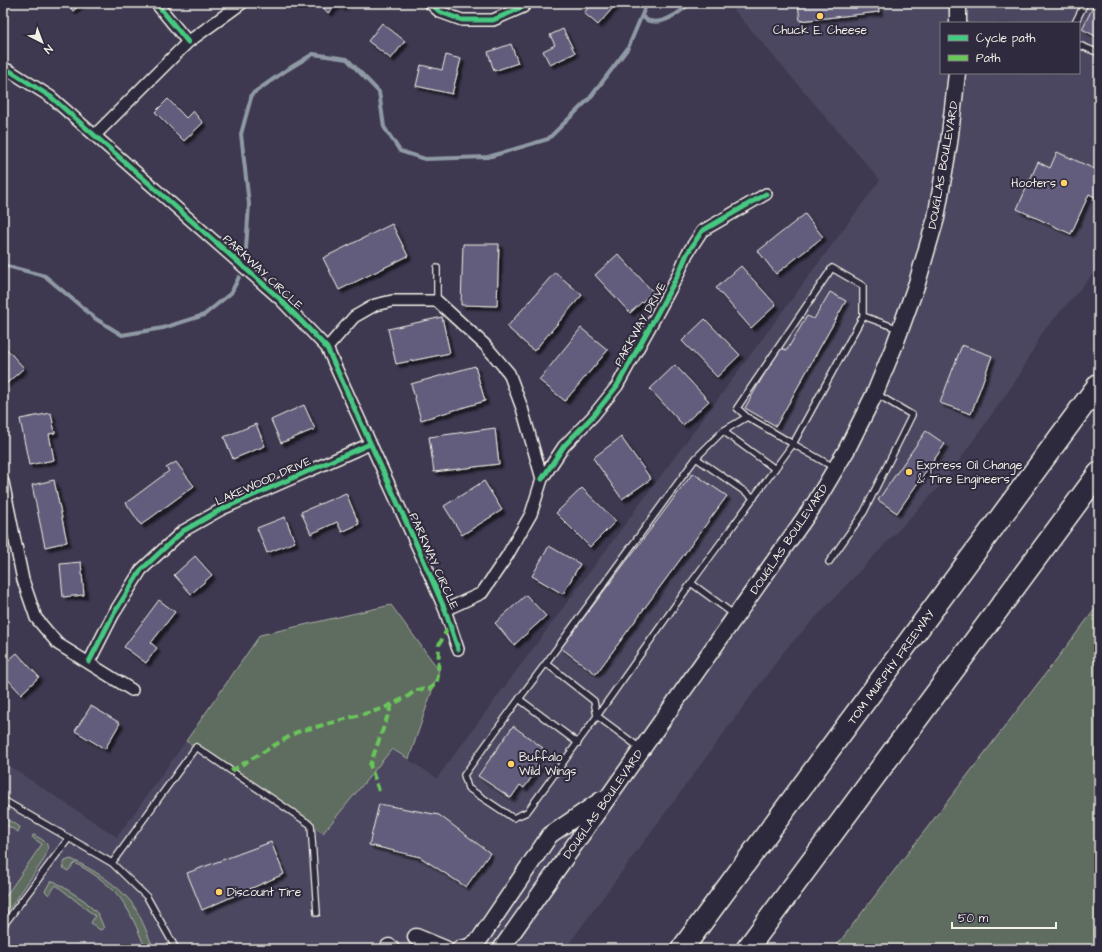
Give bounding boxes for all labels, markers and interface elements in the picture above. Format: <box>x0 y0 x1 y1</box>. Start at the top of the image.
marker: Chuck E. Cheese <box>815 11 825 21</box>
north arrow <box>22 22 62 62</box>
place label: Chuck E. Cheese <box>773 22 867 39</box>
legend <box>940 22 1080 74</box>
text: Cycle path <box>976 30 1035 48</box>
text: N <box>41 41 56 57</box>
text: Path <box>976 50 1001 67</box>
street label: DOUGLAS BOULEVARD <box>924 100 963 230</box>
place label: Hooters <box>1011 175 1056 192</box>
marker: Hooters <box>1059 178 1069 188</box>
street label: PARKWAY CIRCLE <box>219 231 307 314</box>
street label: PARKWAY DRIVE <box>610 279 671 370</box>
street label: LAKEWOOD DRIVE <box>213 453 314 510</box>
place label: Express Oil Change & Tire Engineers <box>917 457 1023 489</box>
marker: Express Oil Change & Tire Engineers <box>904 467 914 477</box>
street label: DOUGLAS BOULEVARD <box>746 481 833 598</box>
street label: PARKWAY CIRCLE <box>405 510 462 612</box>
street label: TOM MURPHY FREEWAY <box>844 606 939 728</box>
street label: DOUGLAS BOULEVARD <box>559 746 648 862</box>
place label: Buffalo Wild Wings <box>519 749 576 781</box>
marker: Buffalo Wild Wings <box>506 759 516 769</box>
place label: Discount Tire <box>227 884 302 901</box>
marker: Discount Tire <box>214 887 224 897</box>
scale bar <box>952 904 1056 930</box>
text: 50 m <box>958 910 989 927</box>

